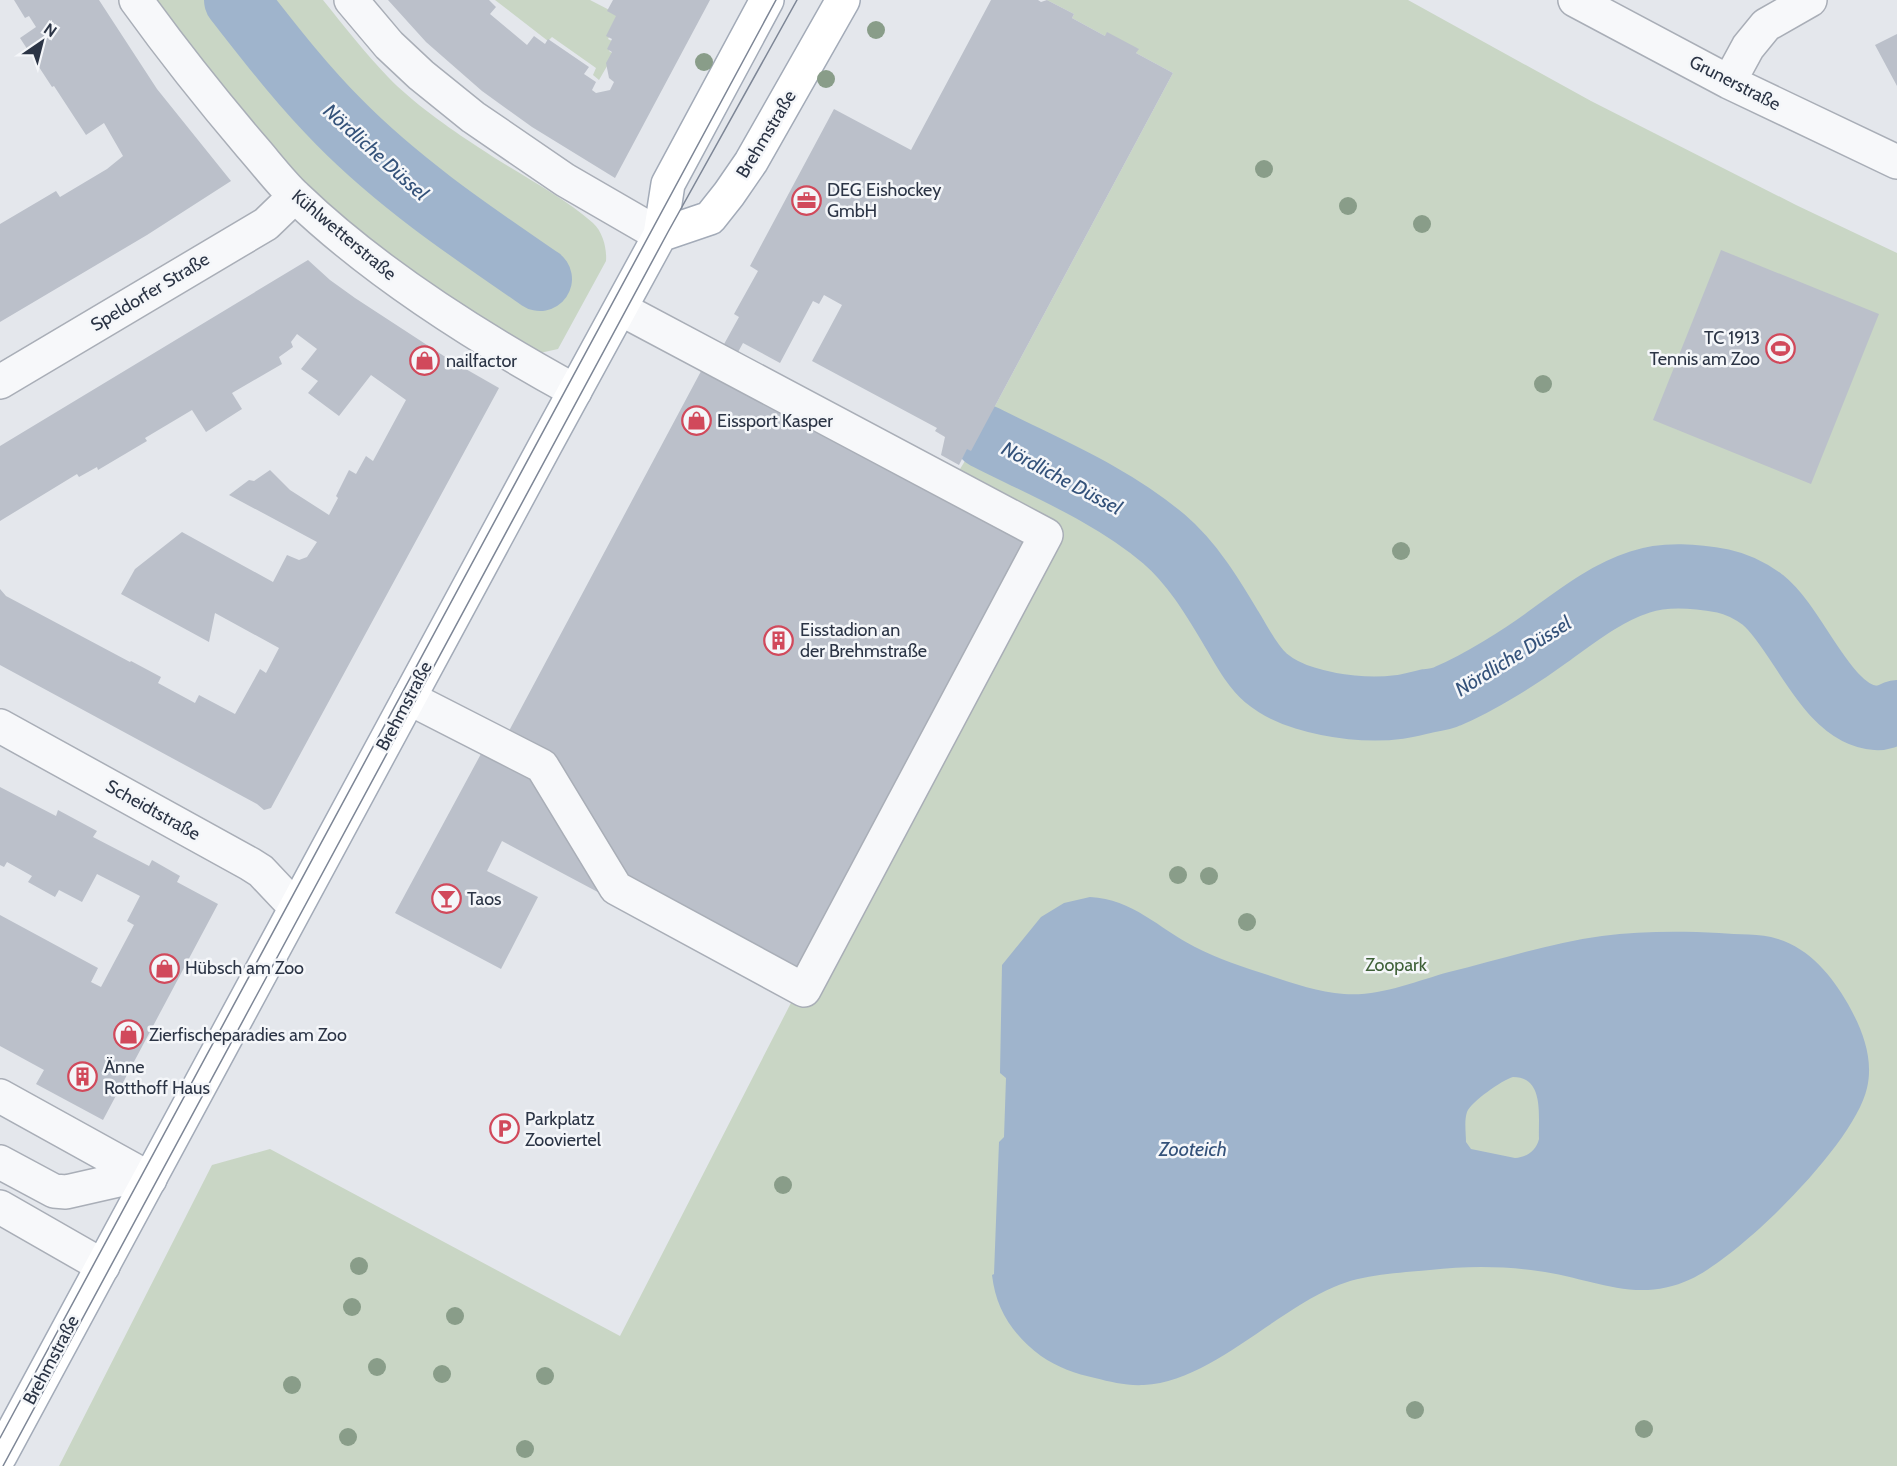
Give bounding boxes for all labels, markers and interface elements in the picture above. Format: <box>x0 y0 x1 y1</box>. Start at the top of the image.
north arrow <box>12 12 72 72</box>
text: N <box>40 19 60 41</box>
street label: Grunerstraße <box>1686 51 1784 115</box>
street label: Brehmstraße <box>731 86 801 182</box>
water label: Nördliche Düssel <box>319 99 434 206</box>
place label: DEG Eishockey GmbH <box>827 179 941 222</box>
office icon: DEG Eishockey GmbH <box>790 184 822 216</box>
street label: Kühlwetterstraße <box>287 185 401 285</box>
street label: Speldorfer Straße <box>87 248 213 336</box>
place label: TC 1913 Tennis am Zoo <box>1650 327 1760 370</box>
sports icon: TC 1913 Tennis am Zoo <box>1765 332 1797 364</box>
shop icon: nailfactor <box>409 345 441 377</box>
place label: nailfactor <box>446 350 517 372</box>
shop icon: Eissport Kasper <box>680 405 712 437</box>
place label: Eissport Kasper <box>717 410 833 432</box>
water label: Nördliche Düssel <box>998 436 1127 520</box>
water label: Nördliche Düssel <box>1450 610 1576 701</box>
place label: Eisstadion an der Brehmstraße <box>800 619 927 662</box>
building icon: Eisstadion an der Brehmstraße <box>763 624 795 656</box>
street label: Brehmstraße <box>371 658 437 754</box>
street label: Scheidtstraße <box>102 775 204 845</box>
bar icon: Taos <box>430 883 462 915</box>
place label: Taos <box>467 888 502 910</box>
shop icon: Hübsch am Zoo <box>148 952 180 984</box>
park label: Zoopark <box>1365 954 1428 976</box>
place label: Hübsch am Zoo <box>185 957 304 979</box>
shop icon: Zierfischeparadies am Zoo <box>112 1019 144 1051</box>
place label: Zierfischeparadies am Zoo <box>149 1024 347 1046</box>
place label: Änne Rotthoff Haus <box>104 1056 210 1099</box>
building icon: Änne Rotthoff Haus <box>67 1061 99 1093</box>
place label: Parkplatz Zooviertel <box>525 1108 602 1151</box>
parking icon: Parkplatz Zooviertel <box>488 1113 520 1145</box>
water label: Zooteich <box>1158 1137 1227 1161</box>
street label: Brehmstraße <box>18 1312 84 1408</box>

